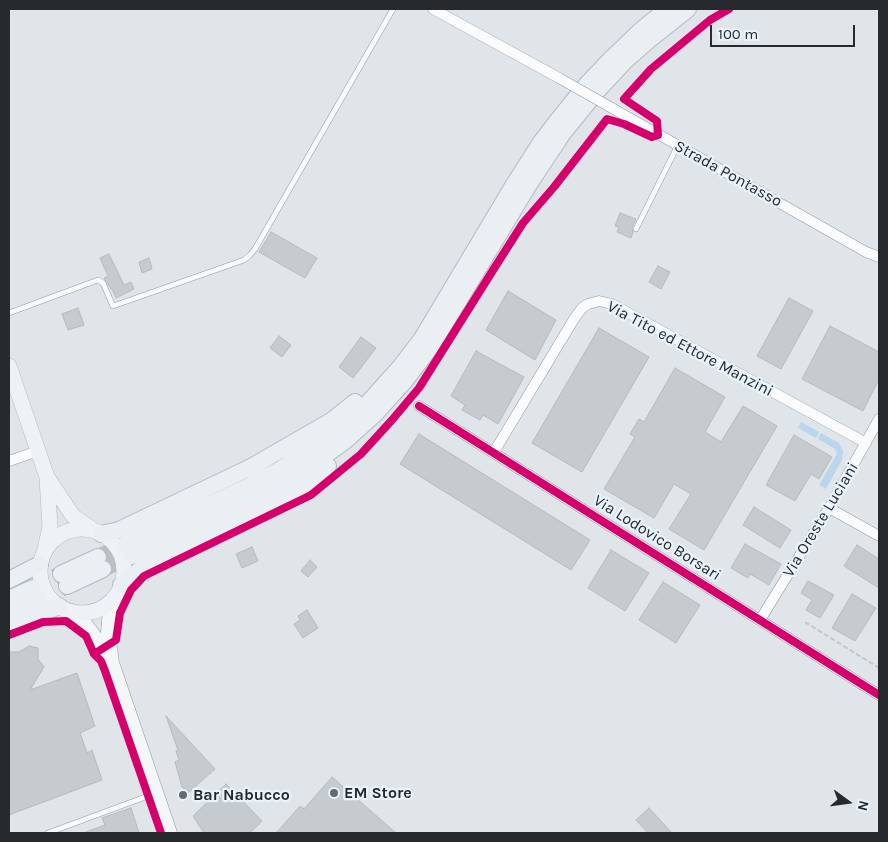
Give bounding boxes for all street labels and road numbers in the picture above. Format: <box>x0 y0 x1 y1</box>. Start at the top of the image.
street label: Strada Pontasso <box>671 137 785 211</box>
street label: Via Tito ed Ettore Manzini <box>604 297 776 401</box>
street label: Via Oreste Luciani <box>779 459 863 581</box>
street label: Via Lodovico Borsari <box>590 491 724 585</box>

